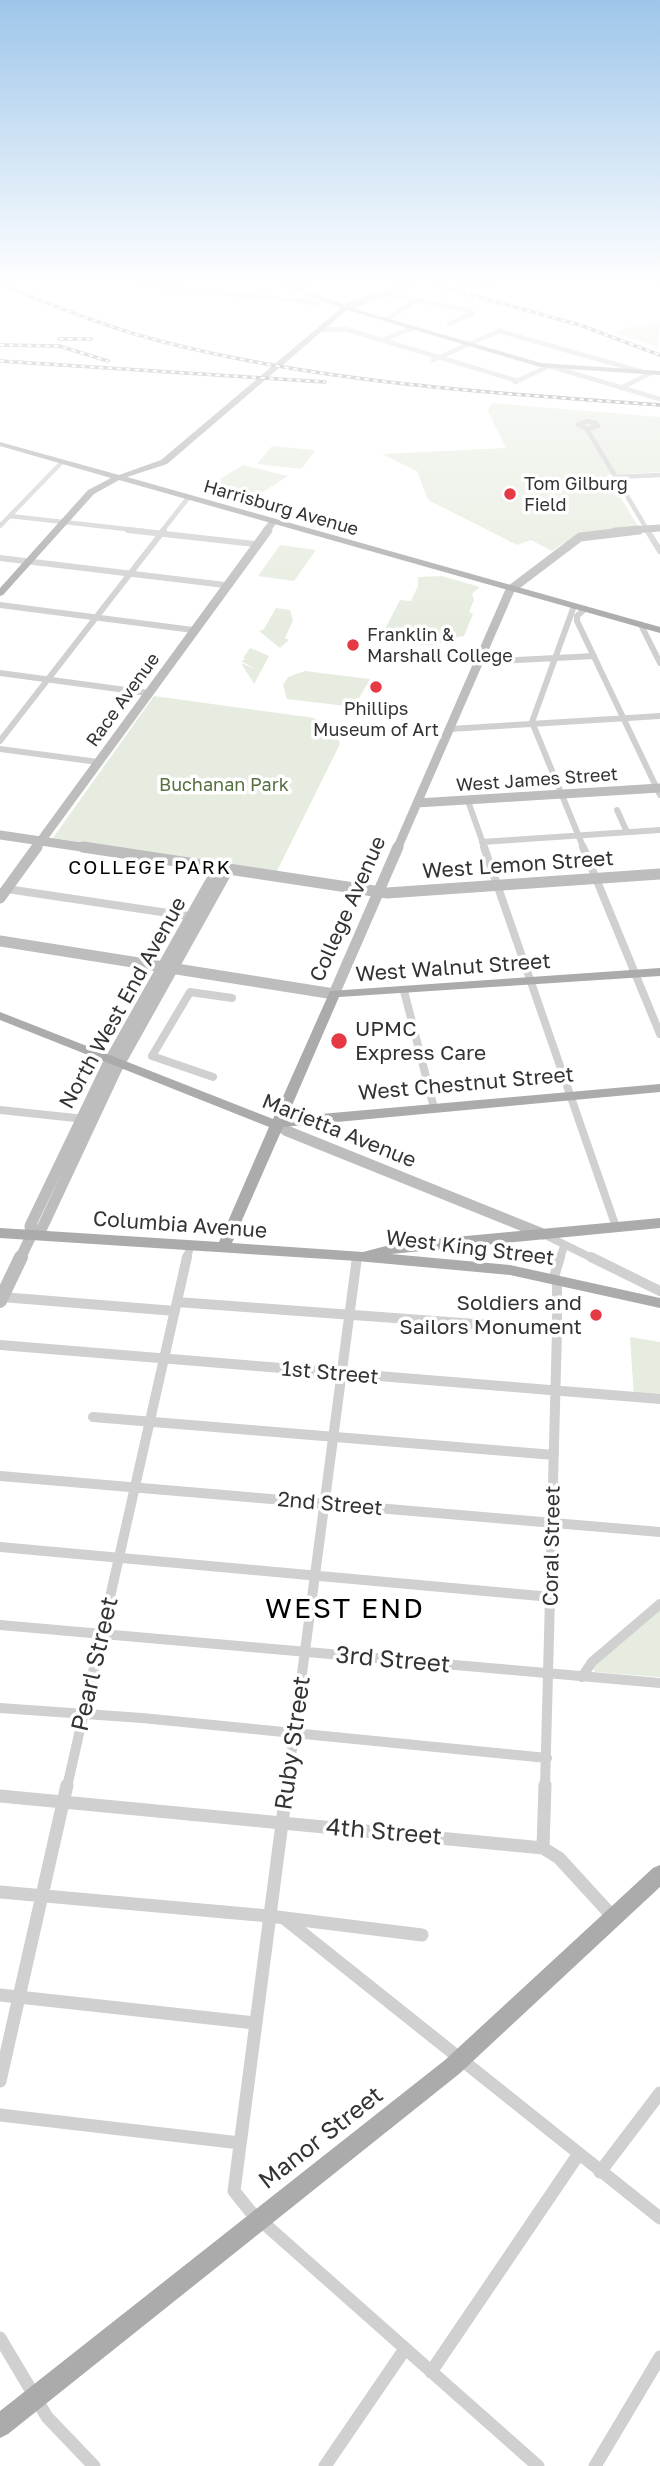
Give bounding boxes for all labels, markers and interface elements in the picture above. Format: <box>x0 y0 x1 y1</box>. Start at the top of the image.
place label: Tom Gilburg Field <box>524 473 628 516</box>
street label: Harrisburg Avenue <box>201 476 361 540</box>
marker: Tom Gilburg Field <box>502 486 518 502</box>
place label: Franklin & Marshall College <box>367 624 513 666</box>
marker: Franklin & Marshall College <box>345 637 361 653</box>
street label: Race Avenue <box>82 649 164 751</box>
marker: Phillips Museum of Art <box>368 679 384 695</box>
place label: Phillips Museum of Art <box>313 698 439 740</box>
street label: West James Street <box>455 764 619 796</box>
park label: Buchanan Park <box>159 774 289 796</box>
street label: College Avenue <box>305 832 391 986</box>
street label: West Lemon Street <box>421 846 615 884</box>
district label: COLLEGE PARK <box>70 857 230 879</box>
street label: North West End Avenue <box>54 893 192 1113</box>
street label: West Walnut Street <box>355 949 551 987</box>
place label: UPMC Express Care <box>355 1016 486 1066</box>
marker: UPMC Express Care <box>329 1031 349 1051</box>
street label: West Chestnut Street <box>357 1062 575 1106</box>
street label: Marietta Avenue <box>258 1089 420 1173</box>
street label: Columbia Avenue <box>92 1206 268 1244</box>
street label: West King Street <box>384 1225 556 1271</box>
place label: Soldiers and Sailors Monument <box>399 1290 582 1340</box>
marker: Soldiers and Sailors Monument <box>588 1307 604 1323</box>
street label: 1st Street <box>281 1356 379 1390</box>
street label: Coral Street <box>538 1485 566 1607</box>
street label: 2nd Street <box>276 1487 384 1521</box>
district label: WEST END <box>266 1592 424 1626</box>
street label: Pearl Street <box>66 1594 124 1734</box>
street label: 3rd Street <box>334 1641 452 1679</box>
street label: Ruby Street <box>269 1674 317 1812</box>
street label: 4th Street <box>325 1813 443 1851</box>
street label: Manor Street <box>253 2081 389 2195</box>

